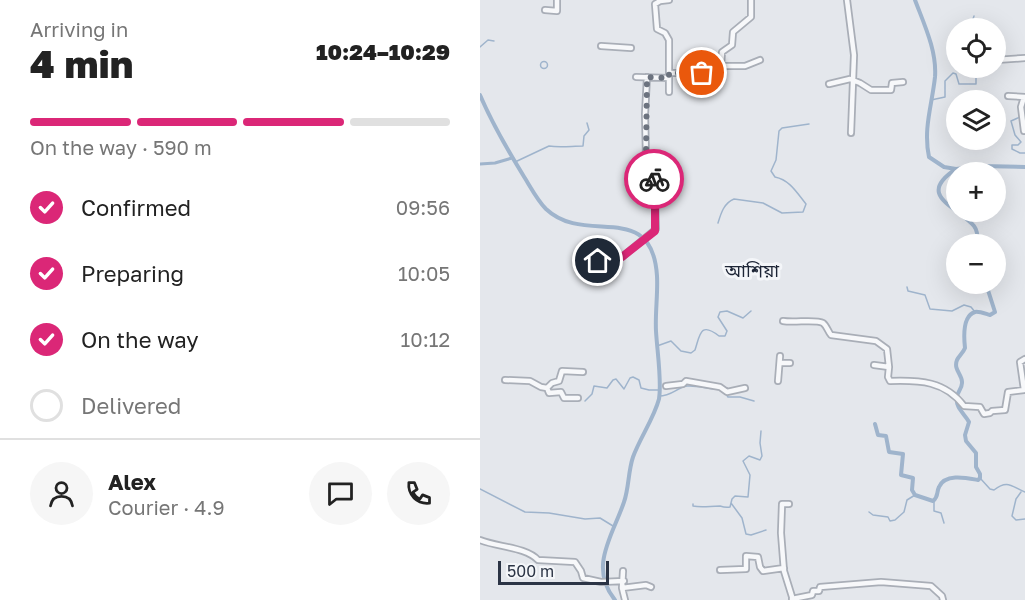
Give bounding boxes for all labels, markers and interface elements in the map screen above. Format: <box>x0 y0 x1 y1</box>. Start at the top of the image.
text: Arriving in <box>30 17 128 41</box>
map controls <box>946 18 1006 294</box>
button: locate <box>946 18 1006 78</box>
text: 10:24–10:29 <box>316 38 450 65</box>
text: 4 min <box>30 40 133 87</box>
pin <box>676 47 727 98</box>
icon: bag <box>685 56 718 89</box>
button: layers <box>946 90 1006 150</box>
text: On the way · 590 m <box>30 135 212 159</box>
courier <box>624 149 684 209</box>
button: + <box>946 162 1006 222</box>
icon: bike <box>638 163 671 196</box>
icon: check <box>30 191 63 224</box>
text: Confirmed <box>81 194 191 221</box>
text: 09:56 <box>396 195 450 219</box>
button: − <box>946 234 1006 294</box>
pin <box>572 235 623 286</box>
icon: home <box>581 244 614 277</box>
icon: check <box>30 257 63 290</box>
district label: আশিয়া <box>724 259 779 281</box>
text: Preparing <box>81 260 184 287</box>
text: 10:05 <box>398 261 450 285</box>
icon: check <box>30 323 63 356</box>
text: On the way <box>81 326 199 353</box>
text: 10:12 <box>401 327 450 351</box>
text: Delivered <box>81 392 181 419</box>
button: person <box>30 462 93 525</box>
button: chat <box>309 462 372 525</box>
button: phone <box>387 462 450 525</box>
text: Alex <box>108 468 156 495</box>
text: Courier · 4.9 <box>108 495 225 519</box>
scale bar <box>498 558 609 586</box>
text: 500 m <box>507 561 554 581</box>

